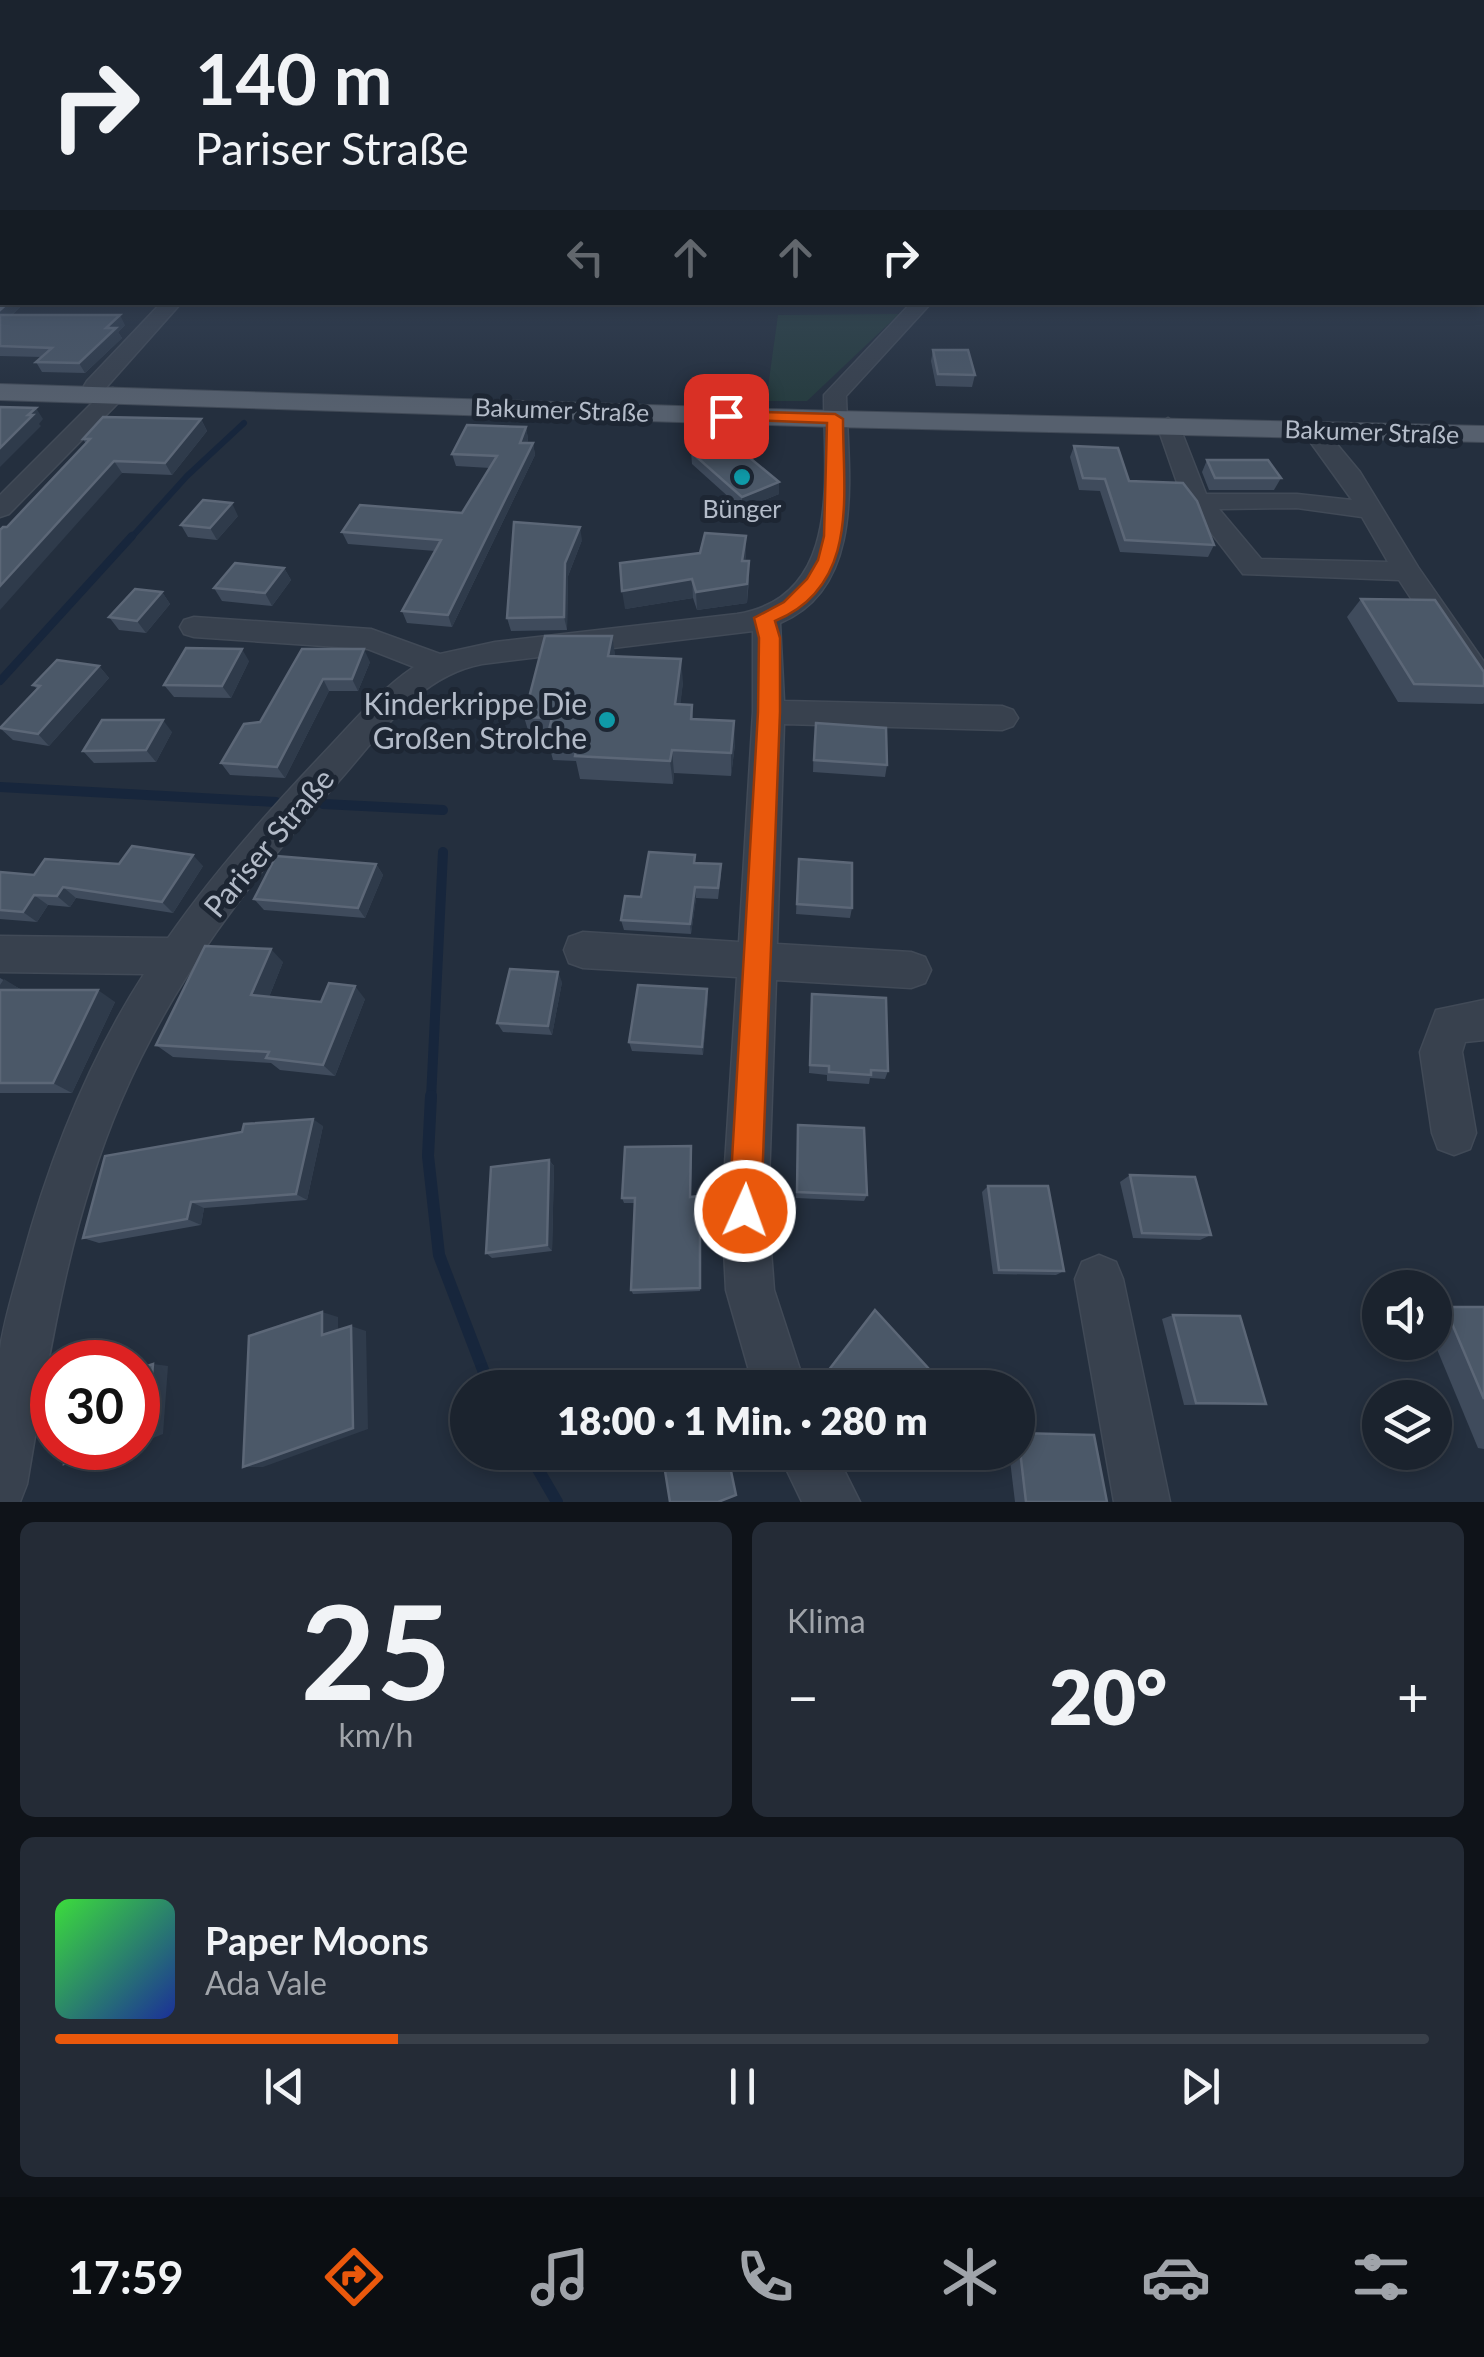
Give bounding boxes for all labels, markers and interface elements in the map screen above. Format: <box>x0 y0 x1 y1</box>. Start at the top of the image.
text: 140 m <box>195 36 392 120</box>
icon: right <box>30 40 160 170</box>
text: Pariser Straße <box>195 121 469 175</box>
icon: left <box>558 230 613 285</box>
icon: ahead <box>663 230 718 285</box>
icon: ahead <box>768 230 823 285</box>
icon: right <box>873 230 928 285</box>
pin <box>684 374 769 459</box>
icon: arrive <box>699 389 754 444</box>
street label: Bakumer Straße <box>474 391 650 427</box>
street label: Bakumer Straße <box>1284 413 1460 449</box>
marker: Bünger <box>731 466 753 488</box>
place label: Bünger <box>703 493 781 523</box>
place label: Kinderkrippe Die Großen Strolche <box>364 685 587 755</box>
marker: Kinderkrippe Die Großen Strolche <box>596 709 618 731</box>
street label: Pariser Straße <box>196 761 340 923</box>
position arrow <box>693 1159 797 1263</box>
map controls <box>1362 1270 1452 1470</box>
button: sound <box>1362 1270 1452 1360</box>
speed limit sign: 30 <box>30 1340 160 1470</box>
button: layers <box>1362 1380 1452 1470</box>
text: 18:00 · 1 Min. · 280 m <box>557 1397 928 1443</box>
text: 25 <box>301 1572 451 1728</box>
text: Klima <box>787 1601 866 1640</box>
text: 20° <box>1049 1651 1167 1741</box>
text: − <box>787 1663 819 1729</box>
text: + <box>1397 1663 1429 1729</box>
text: km/h <box>339 1715 413 1754</box>
text: Paper Moons <box>205 1917 429 1963</box>
text: Ada Vale <box>205 1963 327 2002</box>
icon: previous <box>257 2059 312 2114</box>
icon: pause <box>715 2059 770 2114</box>
icon: next <box>1173 2059 1228 2114</box>
icon: directions <box>319 2242 389 2312</box>
icon: music <box>525 2242 595 2312</box>
icon: phone <box>730 2242 800 2312</box>
icon: climate <box>935 2242 1005 2312</box>
icon: car <box>1141 2242 1211 2312</box>
icon: filters <box>1346 2242 1416 2312</box>
text: 17:59 <box>68 2250 184 2304</box>

